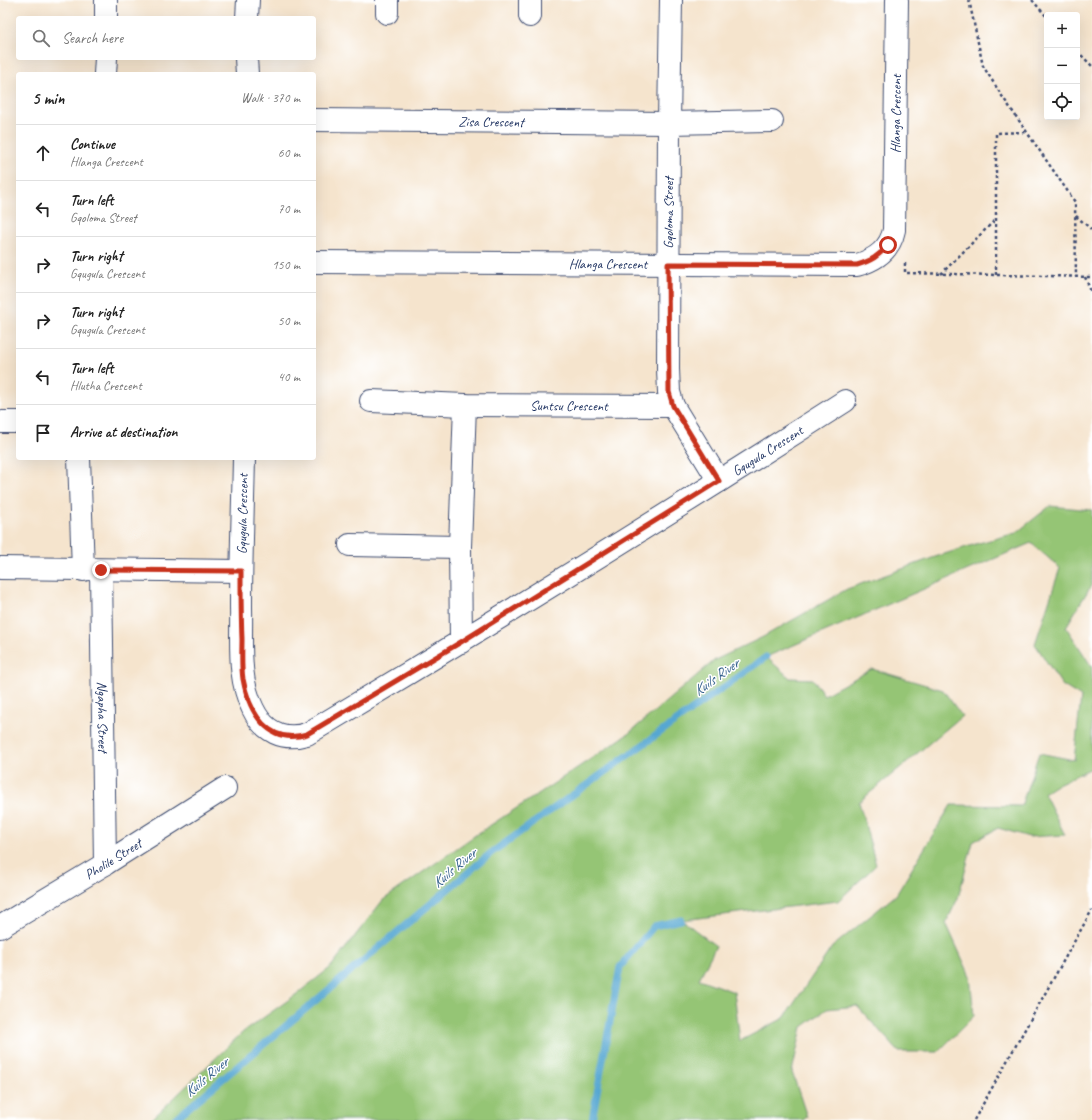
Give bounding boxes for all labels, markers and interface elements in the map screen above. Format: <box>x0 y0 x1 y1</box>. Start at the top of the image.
map controls <box>1044 12 1080 120</box>
button: + <box>1044 12 1080 48</box>
search box <box>16 16 316 60</box>
icon: search <box>30 27 52 49</box>
text: Search here <box>62 29 123 48</box>
button: − <box>1044 48 1080 84</box>
street label: Hlanga Crescent <box>887 73 905 153</box>
button: locate <box>1044 84 1080 120</box>
text: 5 min <box>32 88 64 109</box>
text: Walk · 370 m <box>241 90 300 106</box>
street label: Zisa Crescent <box>458 113 526 131</box>
text: Continue <box>70 135 115 154</box>
icon: ahead <box>32 142 54 164</box>
text: 60 m <box>278 145 300 161</box>
text: Hlanga Crescent <box>70 154 143 170</box>
street label: Gqoloma Street <box>660 175 677 249</box>
text: Turn left <box>70 191 113 210</box>
icon: left <box>32 198 54 220</box>
text: 70 m <box>278 201 300 217</box>
text: Gqoloma Street <box>70 210 137 226</box>
route start <box>879 236 897 254</box>
text: Turn right <box>70 247 123 266</box>
icon: right <box>32 254 54 276</box>
street label: Hlanga Crescent <box>569 255 649 273</box>
text: 150 m <box>272 257 300 273</box>
text: Gqugula Crescent <box>70 266 145 282</box>
text: Turn right <box>70 303 123 322</box>
icon: right <box>32 310 54 332</box>
text: 50 m <box>278 313 300 329</box>
text: Gqugula Crescent <box>70 322 145 338</box>
text: Turn left <box>70 359 113 378</box>
icon: left <box>32 366 54 388</box>
text: 40 m <box>278 369 300 385</box>
text: Hlutha Crescent <box>70 378 142 394</box>
street label: Suntsu Crescent <box>530 397 609 415</box>
street label: Gqugula Crescent <box>729 421 807 480</box>
icon: arrive <box>32 422 54 444</box>
text: Arrive at destination <box>70 423 177 442</box>
street label: Gqugula Crescent <box>233 472 252 554</box>
route end <box>92 561 110 579</box>
water label: Kuils River <box>690 653 745 700</box>
street label: Ngapha Street <box>94 681 112 755</box>
street label: Pholile Street <box>82 834 147 883</box>
water label: Kuils River <box>428 843 482 892</box>
water label: Kuils River <box>180 1052 234 1101</box>

